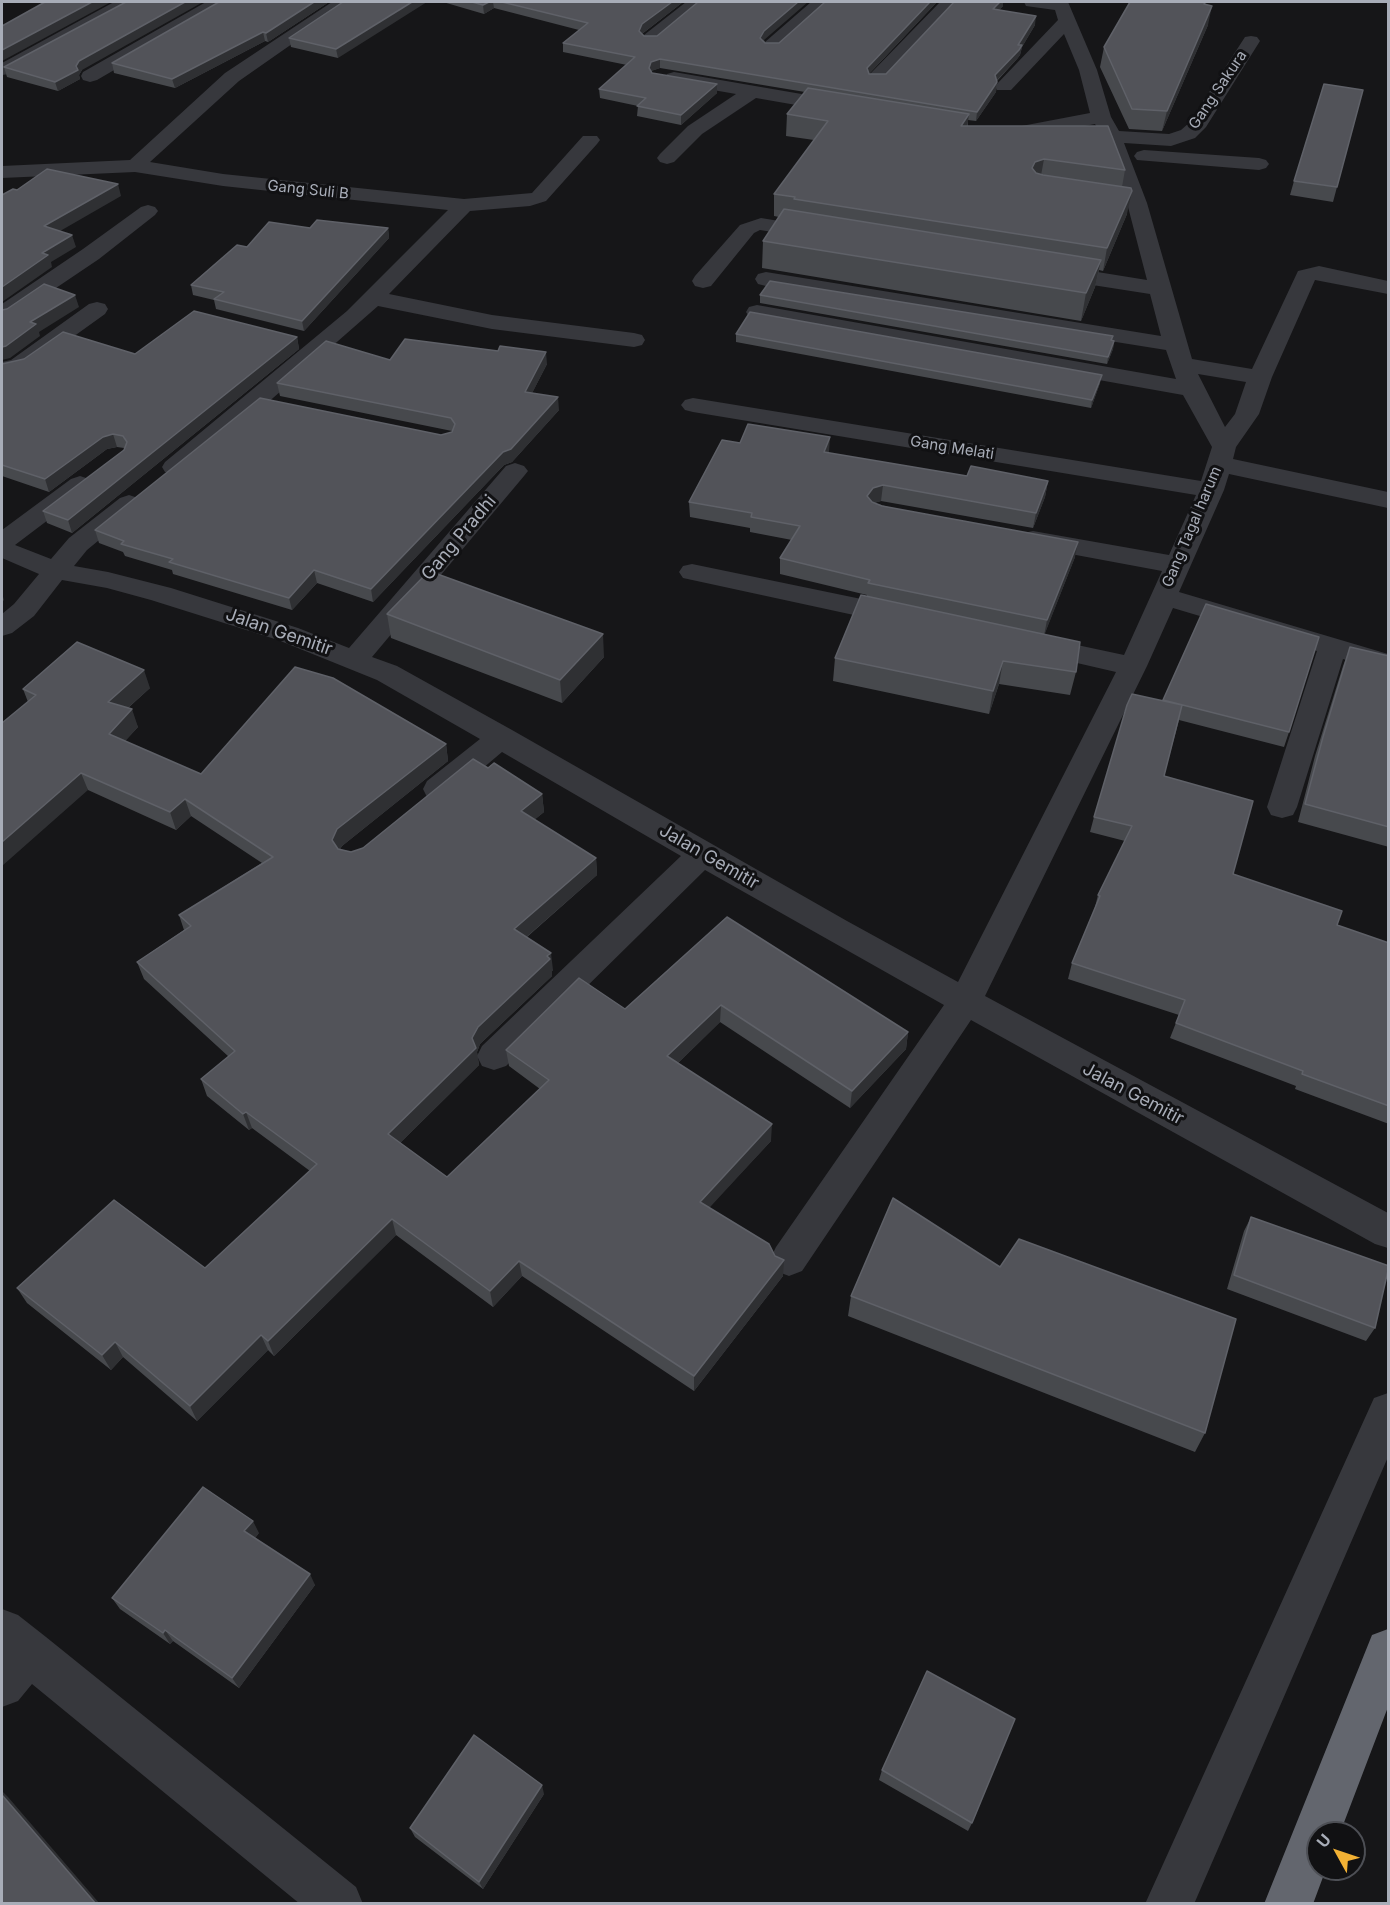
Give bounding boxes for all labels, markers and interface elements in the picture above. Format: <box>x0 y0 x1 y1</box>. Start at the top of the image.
street label: Gang Sakura <box>1185 47 1251 133</box>
street label: Gang Suli B <box>266 177 350 203</box>
street label: Gang Melati <box>909 432 995 464</box>
street label: Gang Tagal harum <box>1158 464 1226 590</box>
street label: Gang Pradhi <box>417 491 501 585</box>
street label: Jalan Gemitir <box>223 604 335 660</box>
street label: Jalan Gemitir <box>655 820 763 894</box>
street label: Jalan Gemitir <box>1079 1058 1187 1130</box>
north arrow <box>1306 1821 1366 1881</box>
text: U <box>1312 1830 1335 1852</box>

